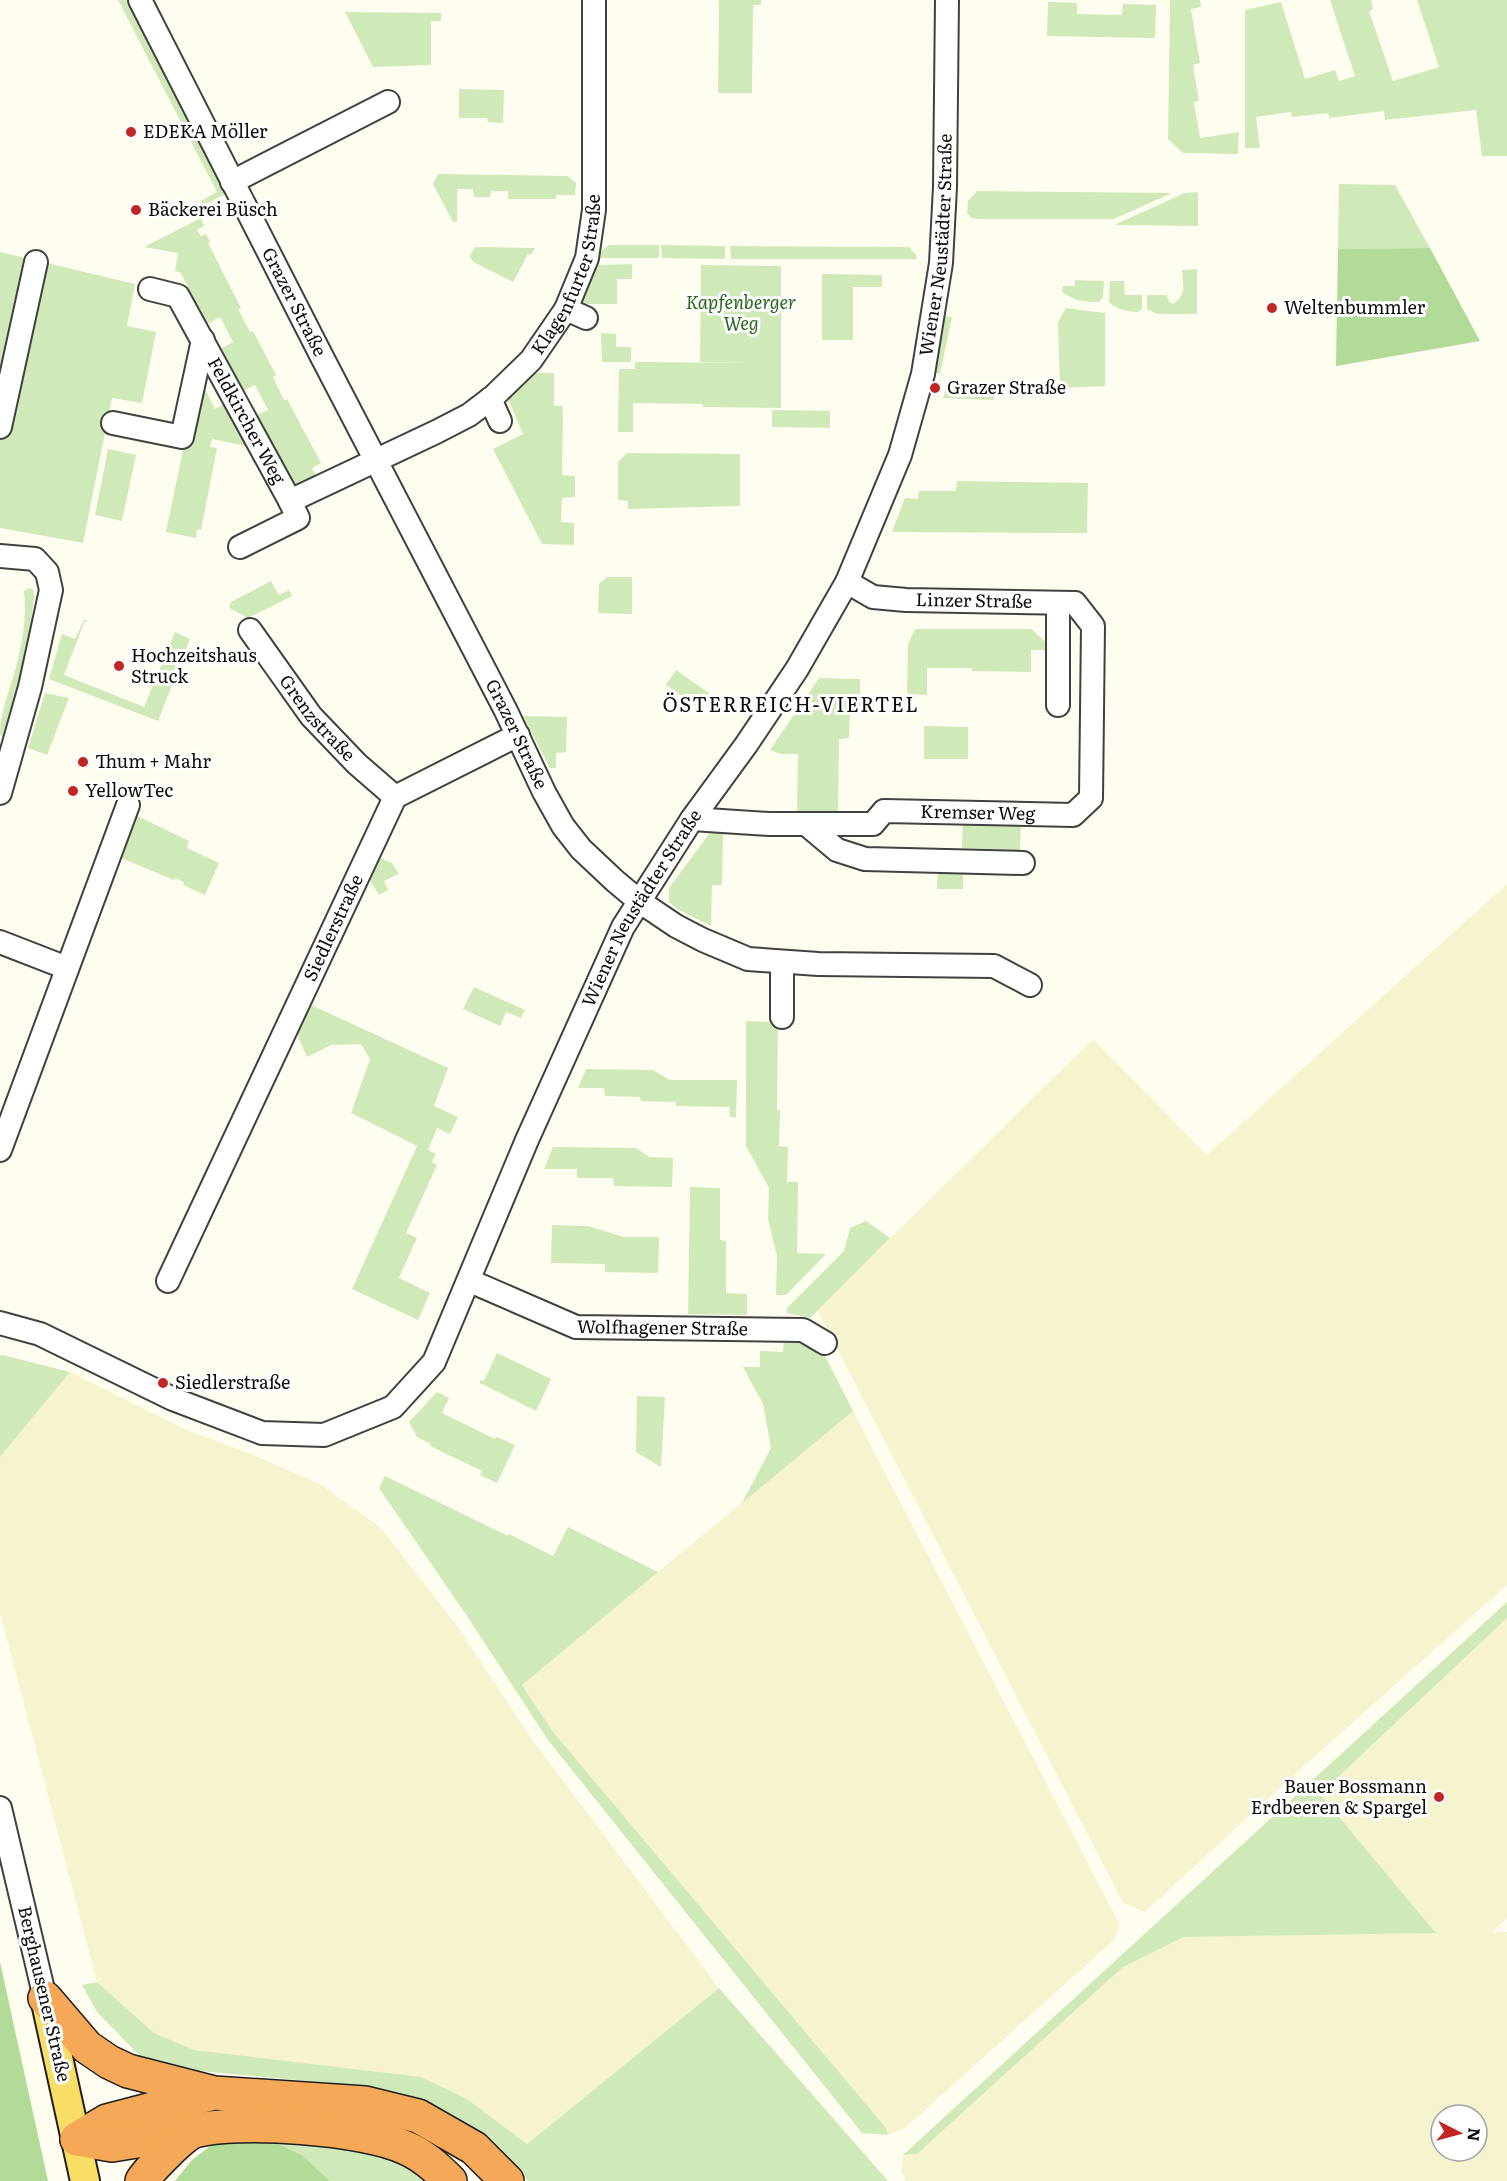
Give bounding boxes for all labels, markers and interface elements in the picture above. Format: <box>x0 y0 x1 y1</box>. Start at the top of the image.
place label: EDEKA Möller <box>143 117 268 144</box>
marker: EDEKA Möller <box>124 125 138 139</box>
street label: Wiener Neustädter Straße <box>911 134 958 358</box>
street label: Klagenfurter Straße <box>523 194 606 360</box>
place label: Bäckerei Büsch <box>148 195 278 222</box>
marker: Bäckerei Büsch <box>129 203 143 217</box>
street label: Grazer Straße <box>256 242 334 360</box>
park label: Kapfenberger Weg <box>686 288 796 336</box>
place label: Weltenbummler <box>1284 293 1426 320</box>
marker: Weltenbummler <box>1265 301 1279 315</box>
street label: Feldkircher Weg <box>202 352 294 489</box>
place label: Grazer Straße <box>947 373 1066 400</box>
marker: Grazer Straße <box>928 381 942 395</box>
street label: Linzer Straße <box>915 585 1033 614</box>
place label: Hochzeitshaus Struck <box>131 641 257 689</box>
marker: Hochzeitshaus Struck <box>112 659 126 673</box>
street label: Grenzstraße <box>274 668 362 767</box>
street label: Grazer Straße <box>480 674 556 793</box>
district label: ÖSTERREICH-VIERTEL <box>663 688 919 718</box>
place label: Thum + Mahr <box>95 747 211 774</box>
marker: Thum + Mahr <box>76 755 90 769</box>
place label: YellowTec <box>85 776 173 803</box>
marker: YellowTec <box>66 784 80 798</box>
street label: Kremser Weg <box>920 797 1037 826</box>
street label: Wiener Neustädter Straße <box>574 803 707 1011</box>
street label: Siedlerstraße <box>296 869 369 985</box>
street label: Wolfhagener Straße <box>577 1312 748 1341</box>
place label: Siedlerstraße <box>175 1368 290 1395</box>
marker: Siedlerstraße <box>156 1376 170 1390</box>
place label: Bauer Bossmann Erdbeeren & Spargel <box>1251 1772 1427 1820</box>
marker: Bauer Bossmann Erdbeeren & Spargel <box>1432 1790 1446 1804</box>
street label: Berghausener Straße <box>12 1903 79 2084</box>
north arrow <box>1429 2103 1489 2163</box>
text: N <box>1462 2127 1488 2143</box>

